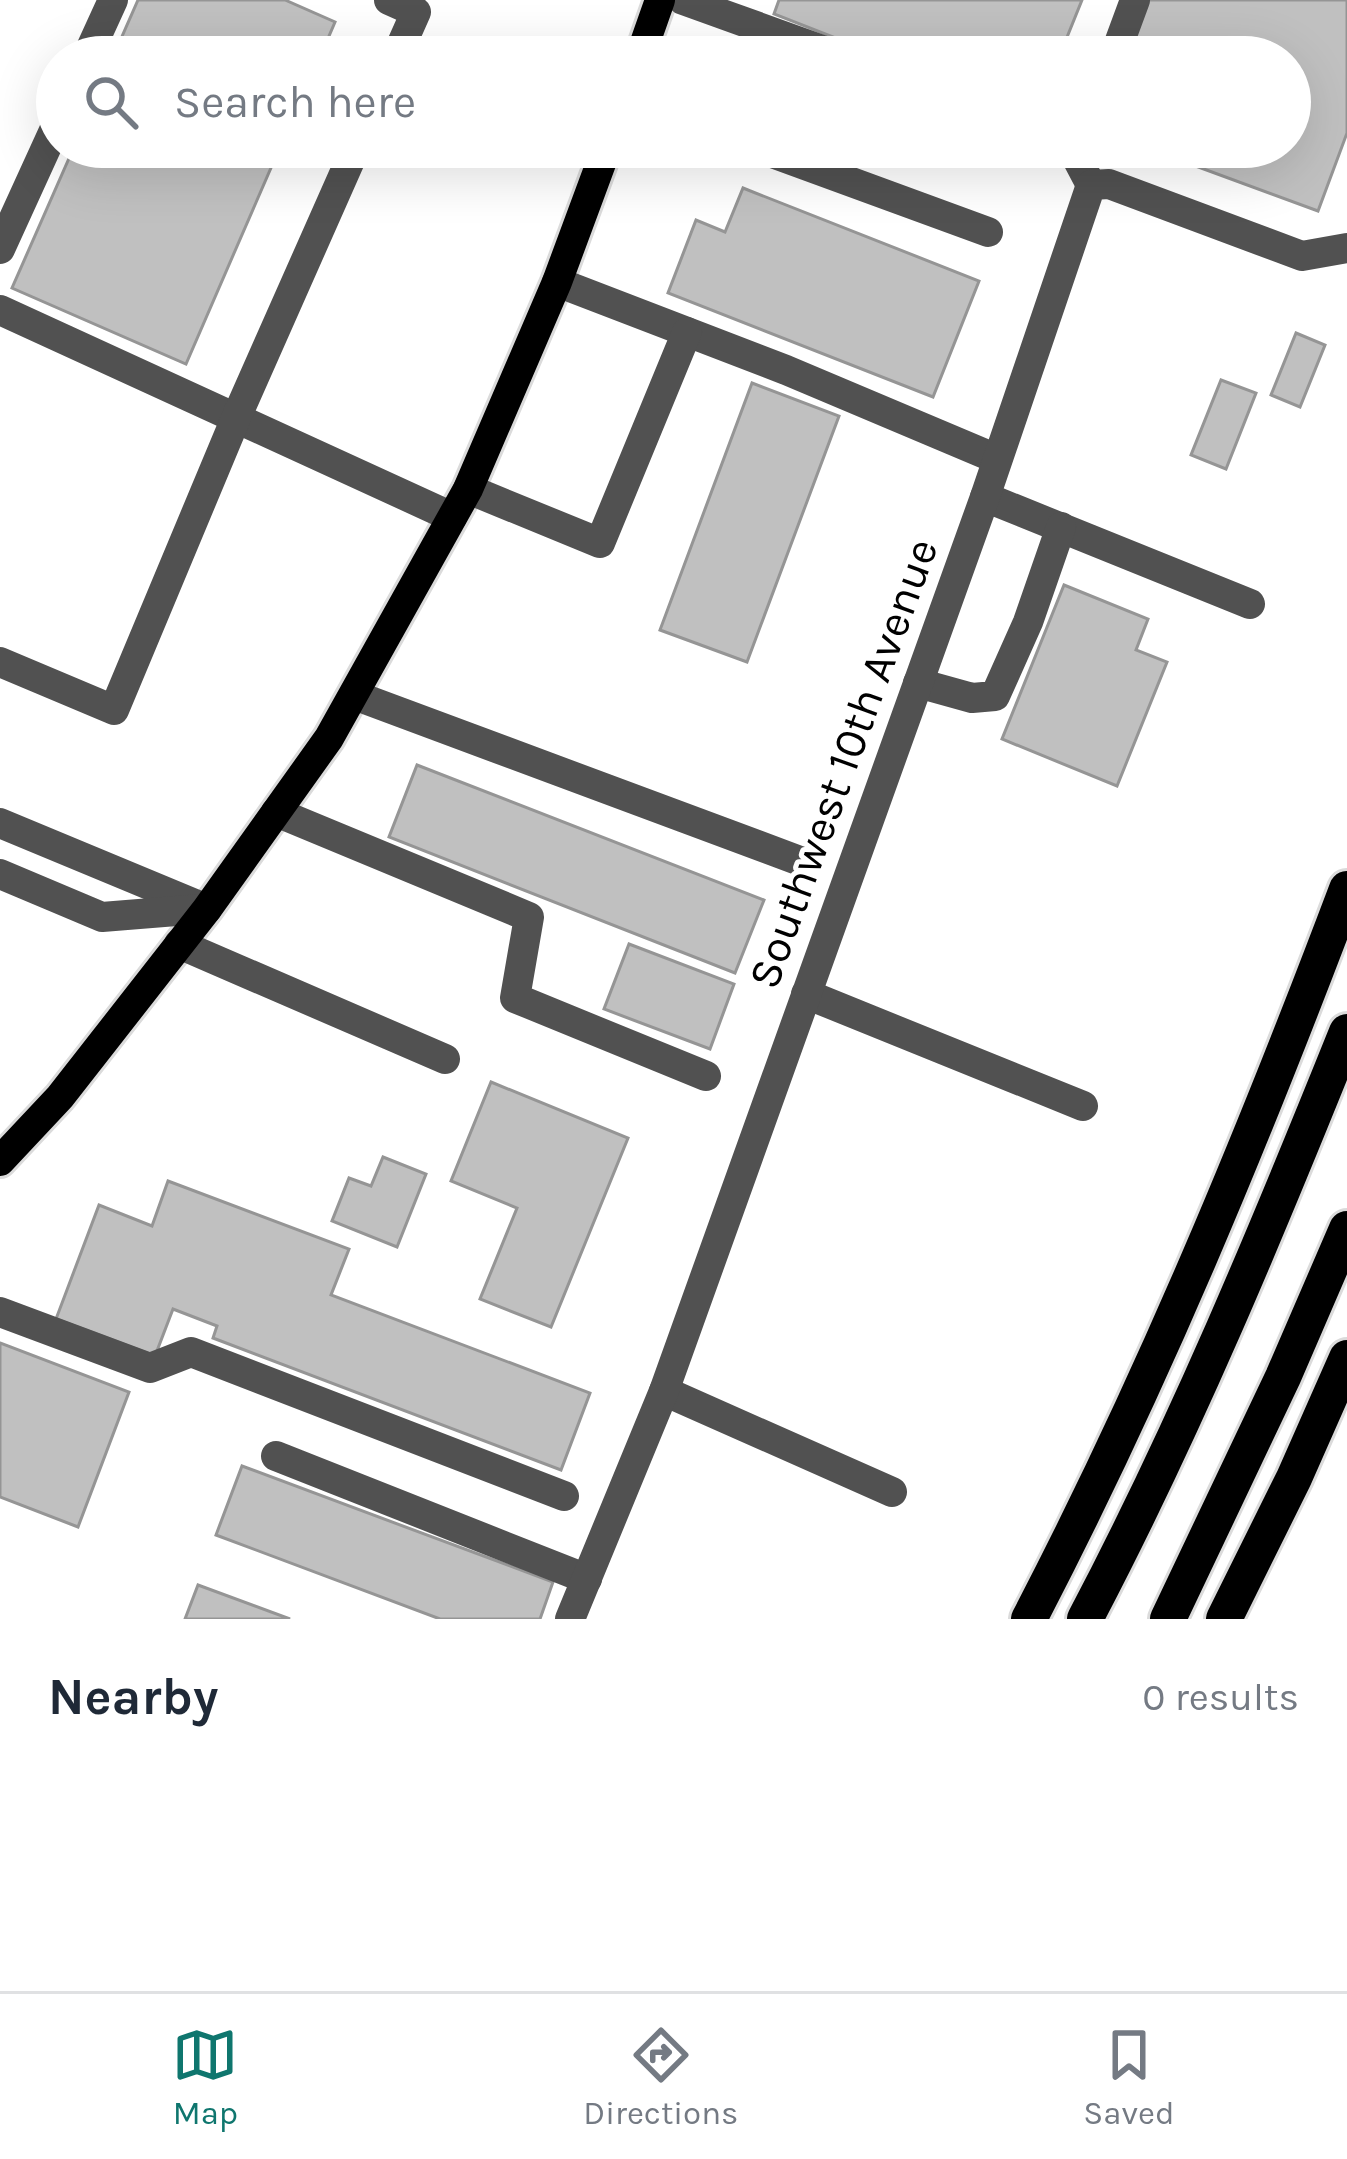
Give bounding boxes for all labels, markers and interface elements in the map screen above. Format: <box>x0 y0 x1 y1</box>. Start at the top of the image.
search box <box>36 36 1311 168</box>
icon: search <box>78 69 144 135</box>
text: Search here <box>174 76 416 128</box>
street label: Southwest 10th Avenue <box>737 531 949 995</box>
text: Nearby <box>48 1667 218 1727</box>
text: 0 results <box>1142 1674 1299 1720</box>
tab: Map <box>172 2022 238 2132</box>
tab: Directions <box>583 2022 738 2132</box>
tab: Saved <box>1083 2022 1175 2132</box>

